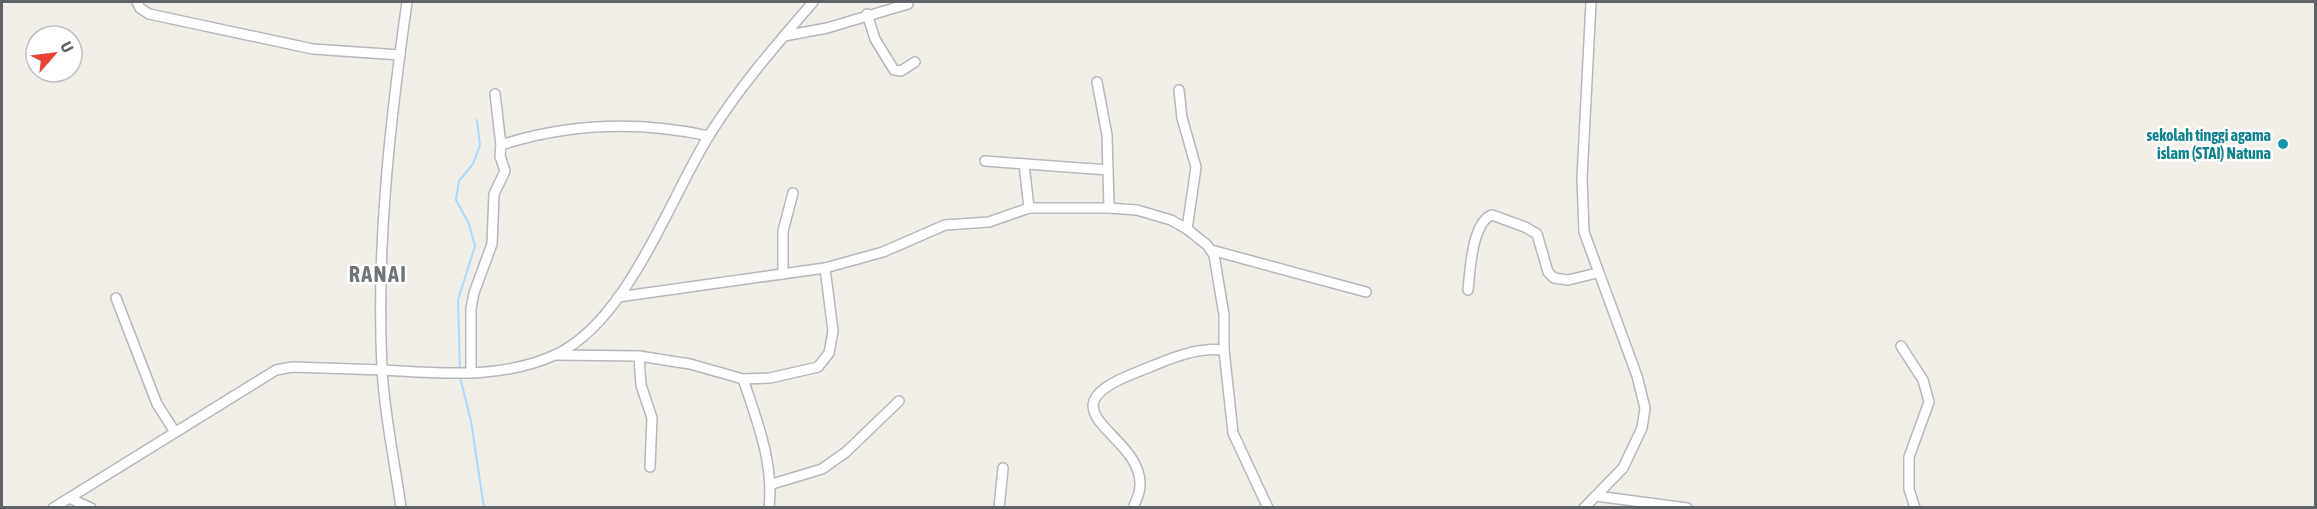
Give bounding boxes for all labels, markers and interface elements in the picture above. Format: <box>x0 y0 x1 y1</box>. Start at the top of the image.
north arrow <box>24 24 84 84</box>
text: U <box>57 39 77 55</box>
place label: sekolah tinggi agama islam (STAI) Natuna <box>2146 126 2271 162</box>
marker: sekolah tinggi agama islam (STAI) Natuna <box>2276 137 2290 151</box>
district label: RANAI <box>349 261 407 287</box>

